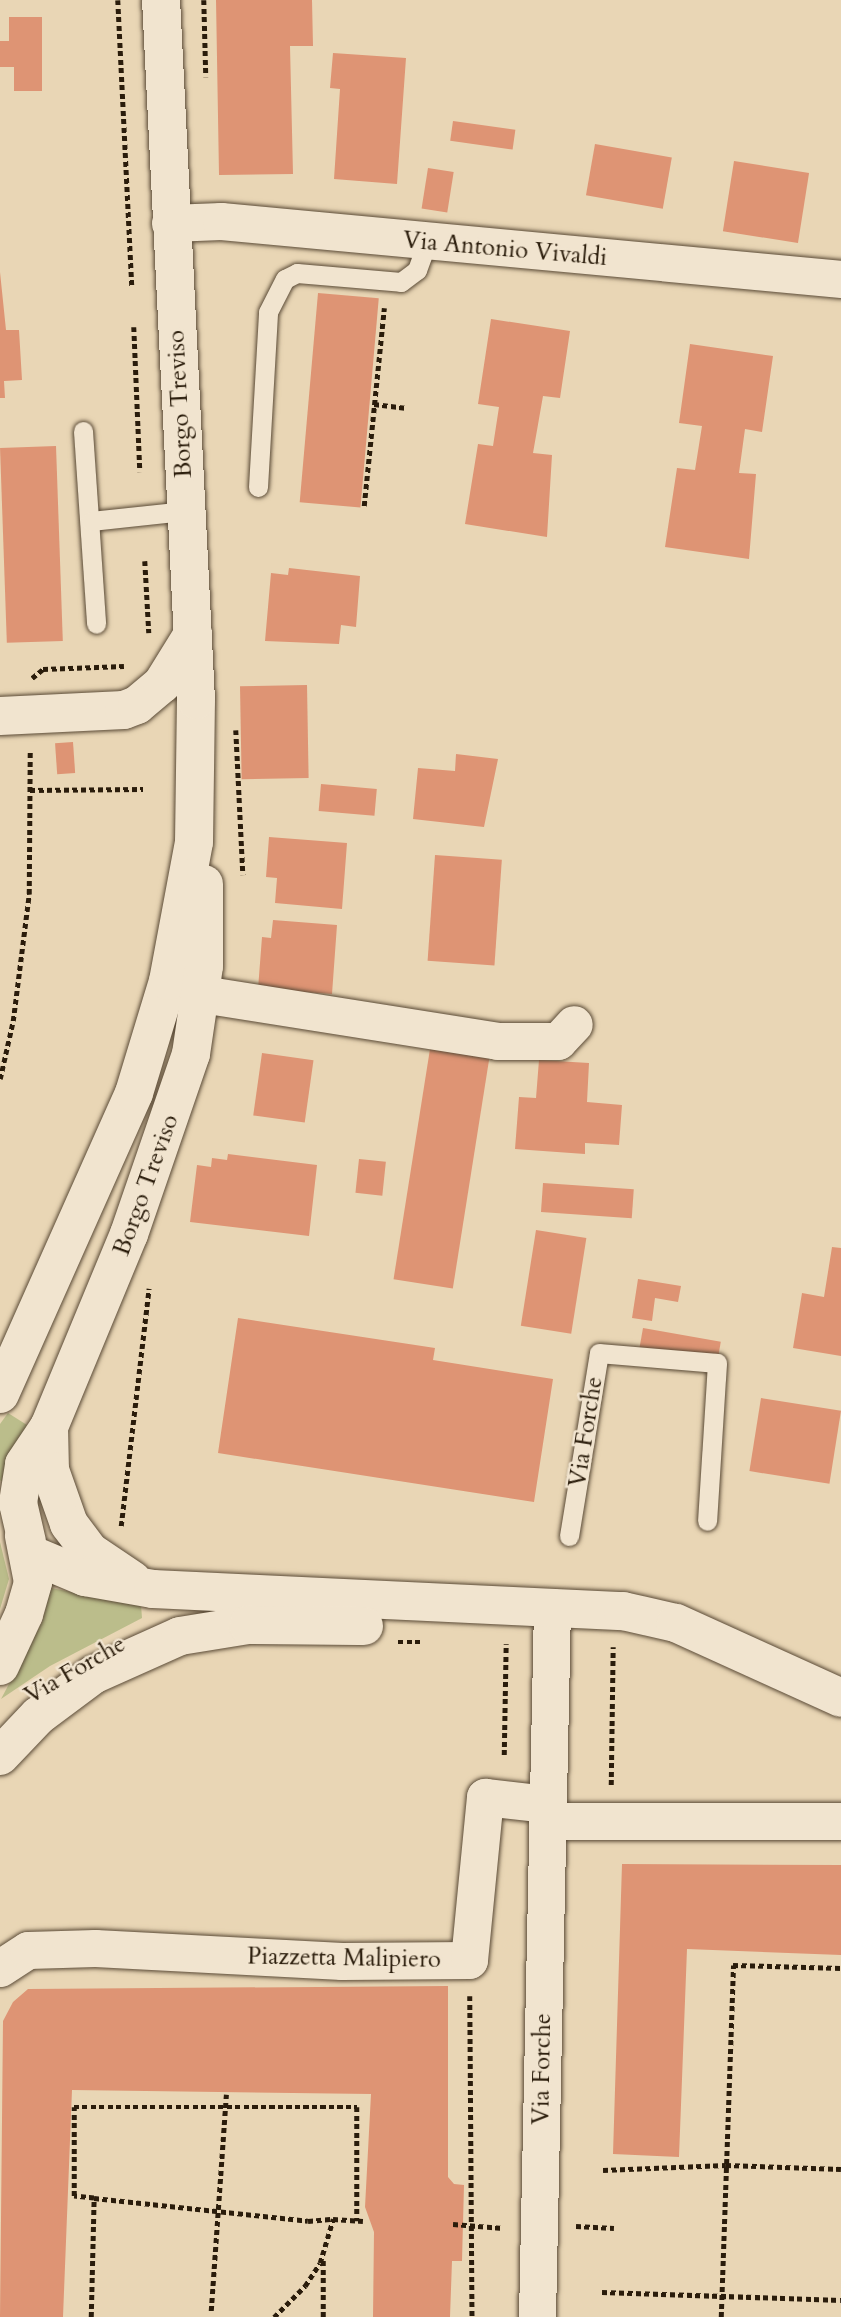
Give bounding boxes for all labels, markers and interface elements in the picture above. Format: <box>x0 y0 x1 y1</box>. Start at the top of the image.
street label: Via Antonio Vivaldi <box>402 226 608 272</box>
street label: Borgo Treviso <box>162 329 198 479</box>
street label: Borgo Treviso <box>107 1111 185 1259</box>
street label: Via Forche <box>563 1375 609 1489</box>
street label: Via Forche <box>19 1630 131 1710</box>
street label: Piazzetta Malipiero <box>247 1942 441 1974</box>
street label: Via Forche <box>527 2013 557 2125</box>

